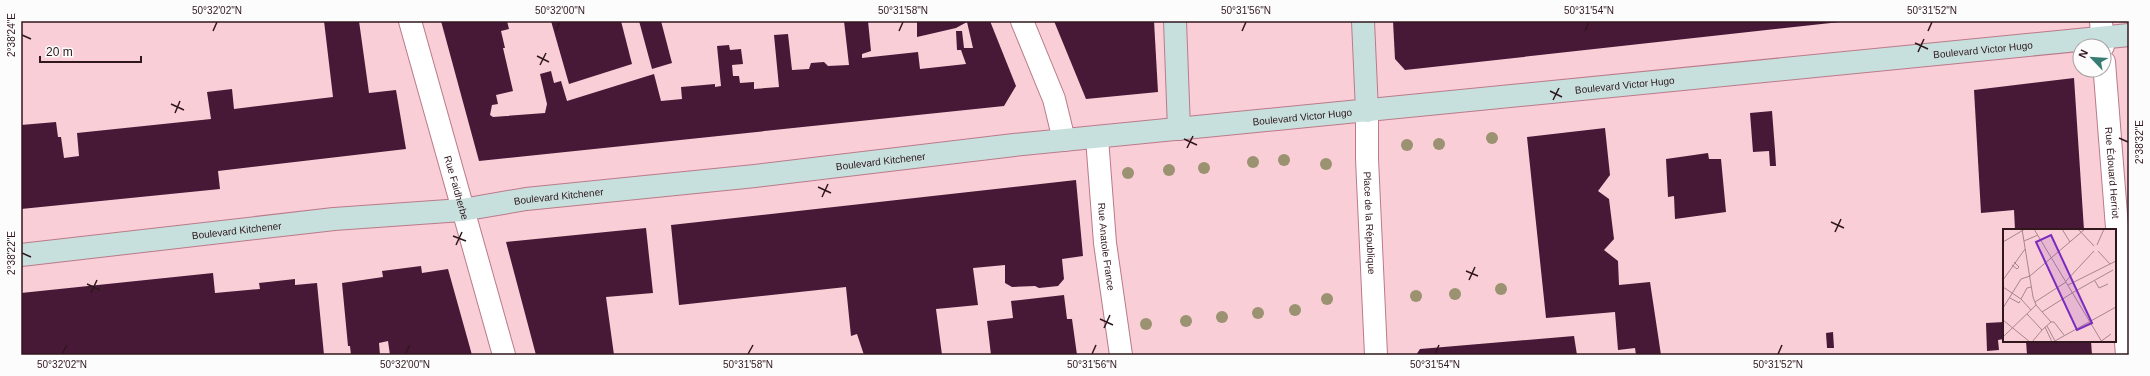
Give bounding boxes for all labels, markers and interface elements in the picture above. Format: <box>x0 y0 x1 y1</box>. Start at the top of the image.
text: 50°32'02"N <box>192 5 242 16</box>
text: 50°32'00"N <box>535 5 585 16</box>
text: 50°31'58"N <box>878 5 928 16</box>
text: 50°31'56"N <box>1221 5 1271 16</box>
text: 50°31'54"N <box>1564 5 1614 16</box>
text: 50°31'52"N <box>1907 5 1957 16</box>
text: 2°38'24"E <box>6 13 17 57</box>
scale bar <box>40 38 141 64</box>
north arrow <box>2072 38 2112 78</box>
street label: Boulevard Victor Hugo <box>1933 39 2034 60</box>
text: 20 m <box>46 45 73 59</box>
text: N <box>2076 48 2090 60</box>
street label: Boulevard Victor Hugo <box>1574 74 1675 95</box>
street label: Boulevard Victor Hugo <box>1252 106 1353 127</box>
text: 2°38'32"E <box>2134 120 2145 164</box>
street label: Rue Édouard Herriot <box>2104 126 2122 219</box>
street label: Boulevard Kitchener <box>835 150 927 172</box>
street label: Rue Faidherbe <box>443 154 471 221</box>
street label: Place de la République <box>1362 171 1378 275</box>
street label: Boulevard Kitchener <box>513 186 605 207</box>
street label: Rue Anatole France <box>1096 202 1117 292</box>
street label: Boulevard Kitchener <box>191 220 283 241</box>
inset map <box>2003 229 2116 342</box>
text: 2°38'22"E <box>6 231 17 275</box>
text: 50°32'02"N <box>37 359 87 370</box>
text: 50°32'00"N <box>380 359 430 370</box>
text: 50°31'58"N <box>723 359 773 370</box>
text: 50°31'56"N <box>1067 359 1117 370</box>
text: 50°31'54"N <box>1410 359 1460 370</box>
text: 50°31'52"N <box>1753 359 1803 370</box>

